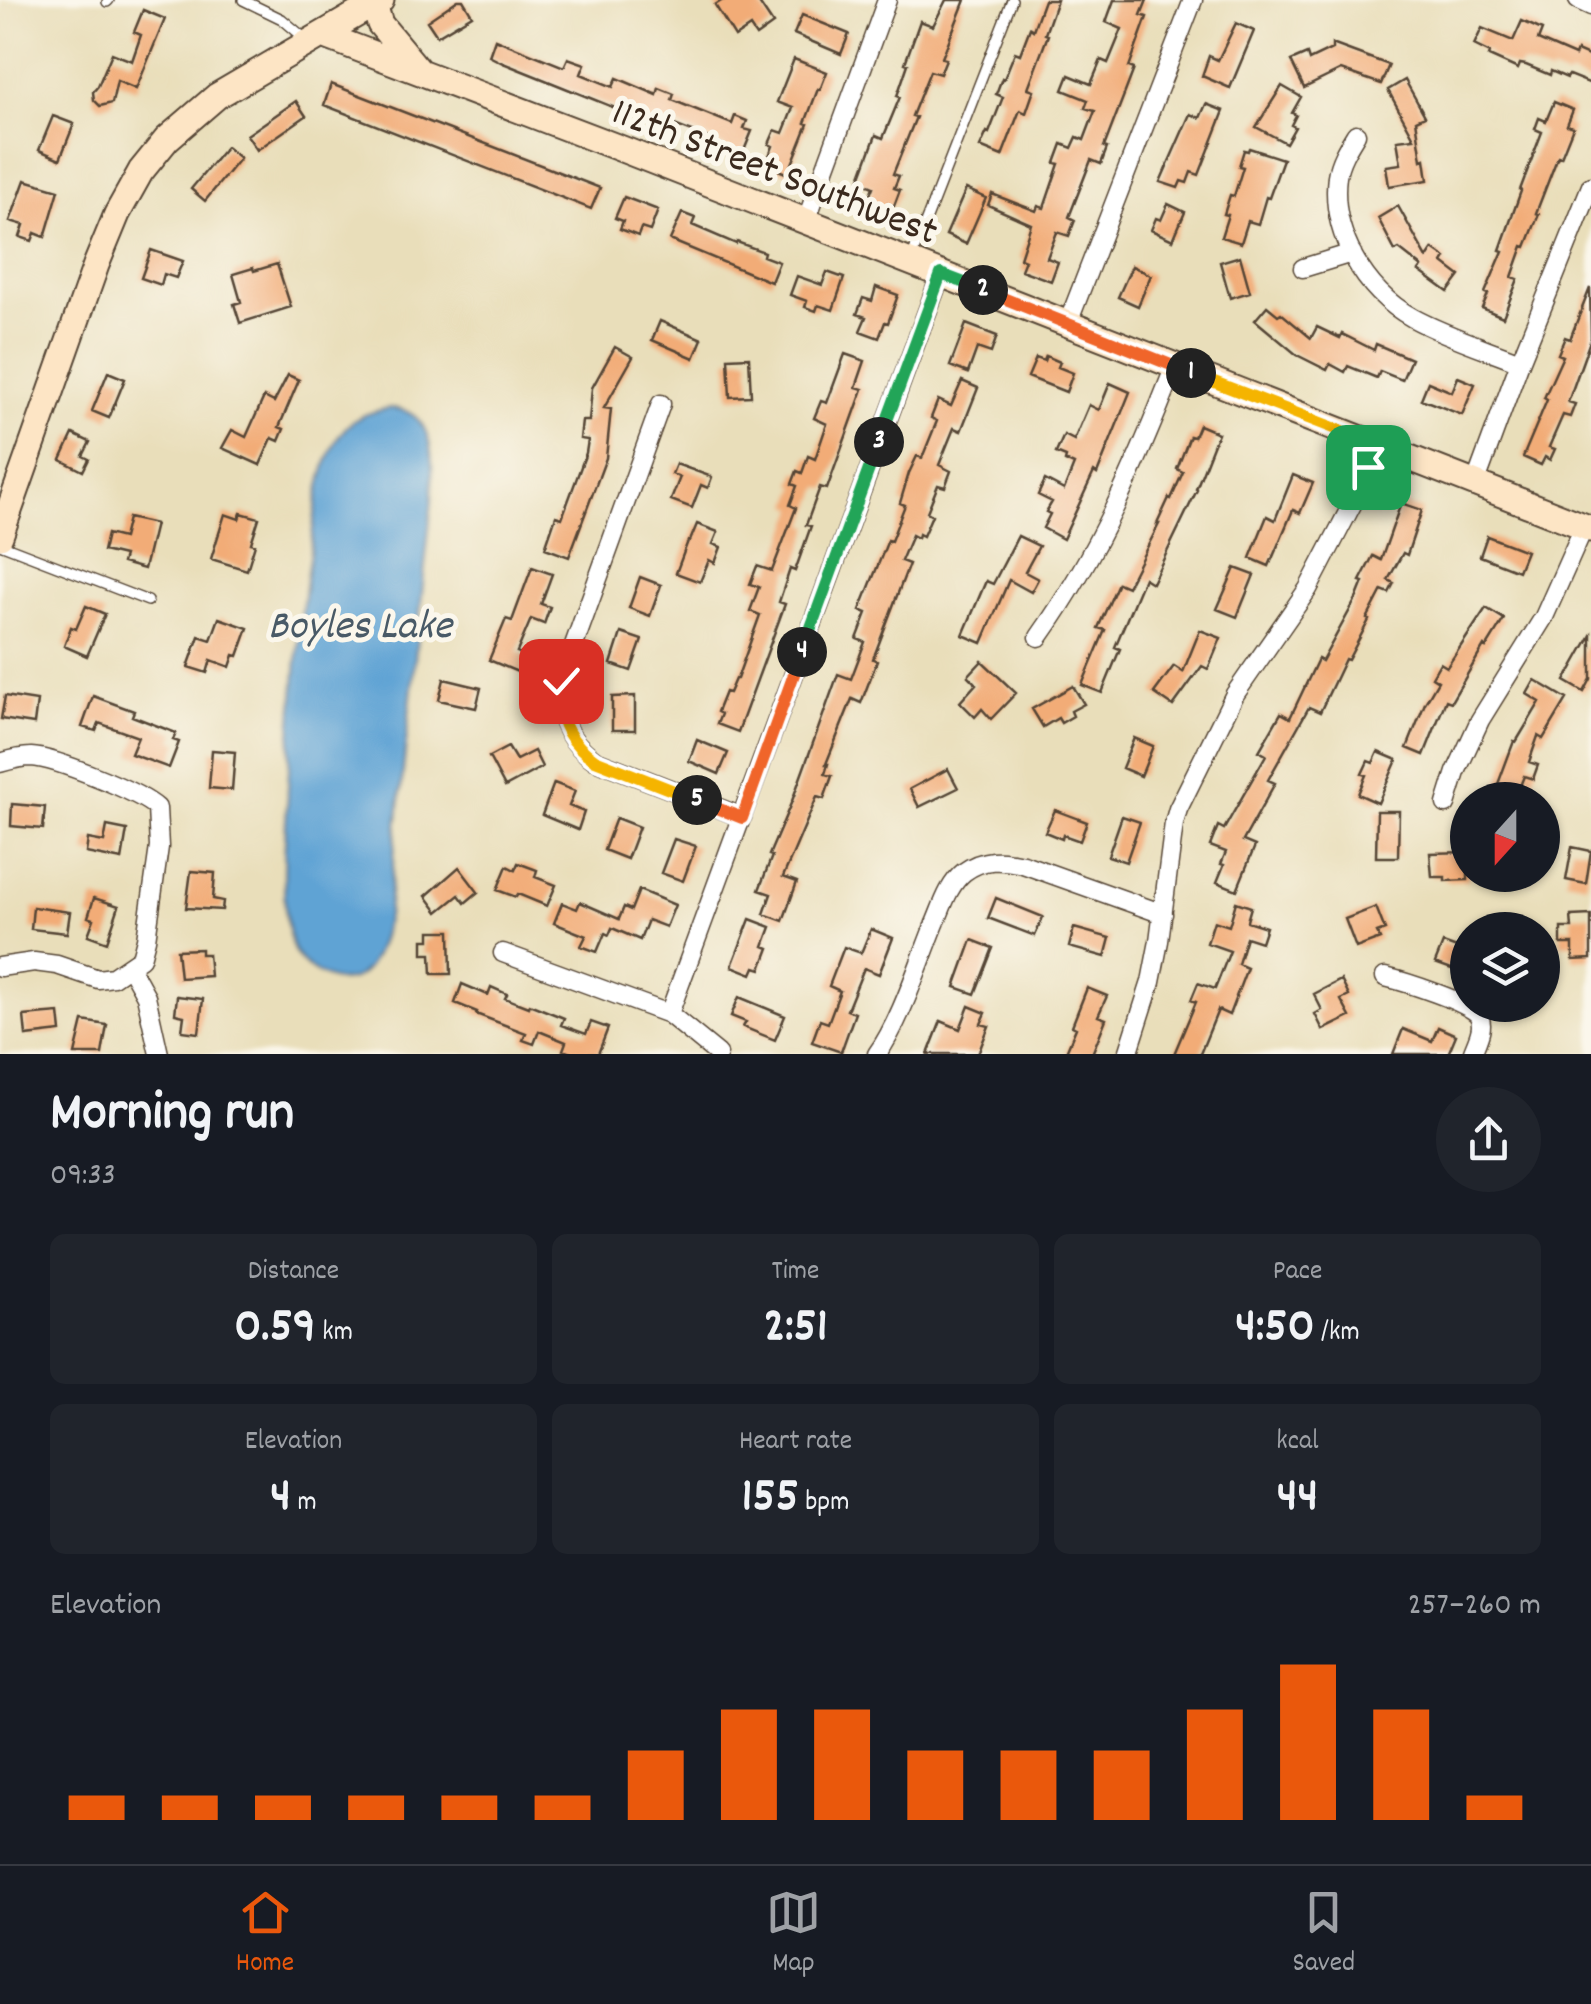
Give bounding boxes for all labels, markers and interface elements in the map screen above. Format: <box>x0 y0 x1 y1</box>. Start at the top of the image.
street label: 112th Street Southwest <box>603 87 945 263</box>
pin: 2 <box>958 265 1008 315</box>
text: 2 <box>977 270 989 310</box>
pin: 1 <box>1166 348 1216 398</box>
text: 1 <box>1188 353 1194 393</box>
pin: 3 <box>854 417 904 467</box>
text: 3 <box>873 422 885 462</box>
pin <box>1326 425 1411 510</box>
icon: arrive <box>1341 440 1396 495</box>
water label: Boyles Lake <box>268 599 454 659</box>
pin: 4 <box>777 627 827 677</box>
text: 4 <box>796 632 808 672</box>
pin <box>519 639 604 724</box>
icon: check <box>534 654 589 709</box>
pin: 5 <box>672 775 722 825</box>
text: 5 <box>691 780 703 820</box>
north arrow <box>1450 782 1560 892</box>
map controls <box>1450 782 1560 1022</box>
button: layers <box>1450 912 1560 1022</box>
text: Morning run <box>50 1077 294 1156</box>
button: share <box>1436 1087 1541 1192</box>
text: 09:33 <box>50 1154 116 1200</box>
text: Distance <box>248 1253 339 1293</box>
text: Time <box>772 1253 819 1293</box>
text: Pace <box>1273 1253 1322 1293</box>
text: 0.59 <box>234 1293 316 1365</box>
text: 2:51 <box>763 1293 828 1365</box>
text: 4:50 <box>1235 1293 1315 1365</box>
text: km <box>316 1314 353 1354</box>
text: /km <box>1315 1314 1360 1354</box>
text: Elevation <box>245 1423 342 1463</box>
text: Heart rate <box>739 1423 852 1463</box>
text: kcal <box>1276 1423 1319 1463</box>
text: 4 <box>270 1463 291 1535</box>
text: 155 <box>742 1463 799 1535</box>
text: 44 <box>1277 1463 1318 1535</box>
text: m <box>291 1484 317 1524</box>
text: bpm <box>799 1484 849 1524</box>
text: Elevation <box>50 1584 161 1630</box>
text: 257–260 m <box>1408 1584 1541 1630</box>
tab: Home <box>236 1885 294 1985</box>
tab: Map <box>766 1885 821 1985</box>
tab: Saved <box>1293 1885 1355 1985</box>

